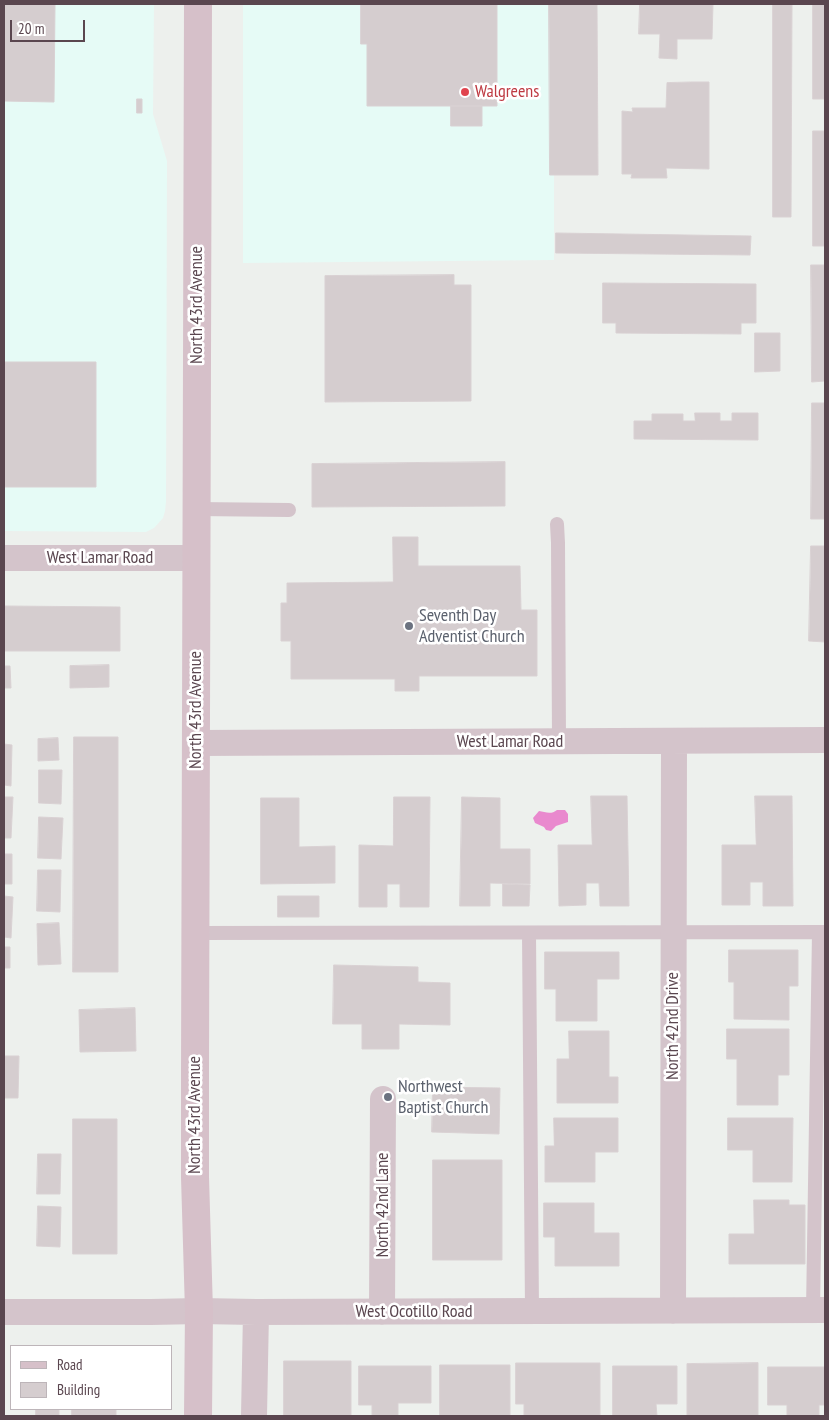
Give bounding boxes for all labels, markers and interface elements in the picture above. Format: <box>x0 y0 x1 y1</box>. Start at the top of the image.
scale bar <box>12 10 88 42</box>
text: 20 m <box>18 19 44 38</box>
place label: Walgreens <box>475 81 539 103</box>
marker: Walgreens <box>459 86 471 98</box>
street label: North 43rd Avenue <box>186 246 208 364</box>
street label: West Lamar Road <box>47 547 153 569</box>
place label: Seventh Day Adventist Church <box>419 605 525 648</box>
marker: Seventh Day Adventist Church <box>403 620 415 632</box>
street label: North 43rd Avenue <box>185 651 207 769</box>
street label: West Lamar Road <box>457 731 563 753</box>
street label: North 42nd Drive <box>662 972 684 1080</box>
street label: North 43rd Avenue <box>184 1056 206 1174</box>
place label: Northwest Baptist Church <box>398 1076 488 1118</box>
marker: Northwest Baptist Church <box>382 1091 394 1103</box>
street label: North 42nd Lane <box>372 1153 394 1257</box>
street label: West Ocotillo Road <box>355 1301 473 1323</box>
legend <box>10 1345 172 1410</box>
text: Road <box>57 1355 83 1374</box>
text: Building <box>57 1380 100 1399</box>

